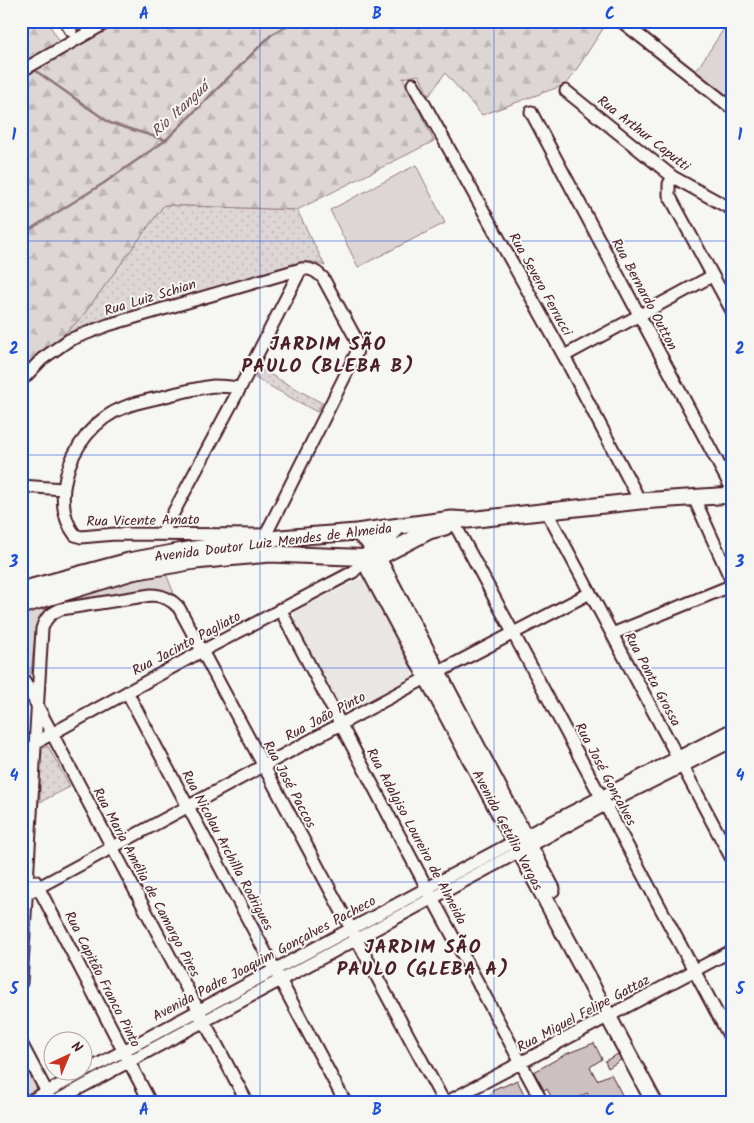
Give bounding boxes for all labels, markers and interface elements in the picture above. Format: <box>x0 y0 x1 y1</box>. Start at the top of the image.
text: A <box>139 2 149 27</box>
text: B <box>372 2 382 27</box>
text: C <box>605 2 615 27</box>
water label: Rio Itanguá <box>146 74 218 143</box>
street label: Rua Arthur Caputti <box>592 90 695 178</box>
text: 1 <box>12 123 17 148</box>
text: 1 <box>738 123 743 148</box>
street label: Rua Severo Ferrucci <box>503 229 578 341</box>
street label: Rua Bernardo Outton <box>605 234 683 355</box>
street label: Rua Luiz Schian <box>102 274 199 322</box>
district label: JARDIM SÃO PAULO (BLEBA B) <box>241 330 415 382</box>
text: 2 <box>9 337 19 362</box>
text: 2 <box>735 337 745 362</box>
street label: Rua Vicente Amato <box>86 509 200 533</box>
street label: Avenida Doutor Luiz Mendes de Almeida <box>153 518 393 568</box>
text: 3 <box>9 550 19 575</box>
text: 3 <box>735 550 745 575</box>
street label: Rua Jacinto Pagliato <box>128 606 245 682</box>
street label: Rua Ponta Grossa <box>618 628 686 731</box>
street label: Rua João Pinto <box>281 686 370 747</box>
street label: Rua José Gonçalves <box>569 719 642 830</box>
street label: Rua José Paccos <box>257 737 322 832</box>
street label: Rua Adalgiso Loureiro de Almeida <box>360 744 472 929</box>
text: 4 <box>10 764 19 789</box>
text: 4 <box>736 764 745 789</box>
street label: Rua Nicolau Archilla Rodrigues <box>175 766 279 935</box>
street label: Avenida Getúlio Vargas <box>466 766 548 895</box>
street label: Rua Maria Amélia de Camargo Pires <box>87 784 206 981</box>
street label: Avenida Padre Joaquim Gonçalves Pacheco <box>149 890 380 1027</box>
street label: Rua Capitão Franco Pinto <box>58 907 146 1051</box>
district label: JARDIM SÃO PAULO (GLEBA A) <box>337 933 509 985</box>
street label: Rua Miguel Felipe Gattaz <box>513 969 654 1058</box>
text: 5 <box>9 977 20 1002</box>
text: 5 <box>735 977 746 1002</box>
north arrow <box>42 1030 92 1080</box>
text: N <box>66 1036 87 1058</box>
text: A <box>139 1098 149 1123</box>
text: B <box>372 1098 382 1123</box>
text: C <box>605 1098 615 1123</box>

